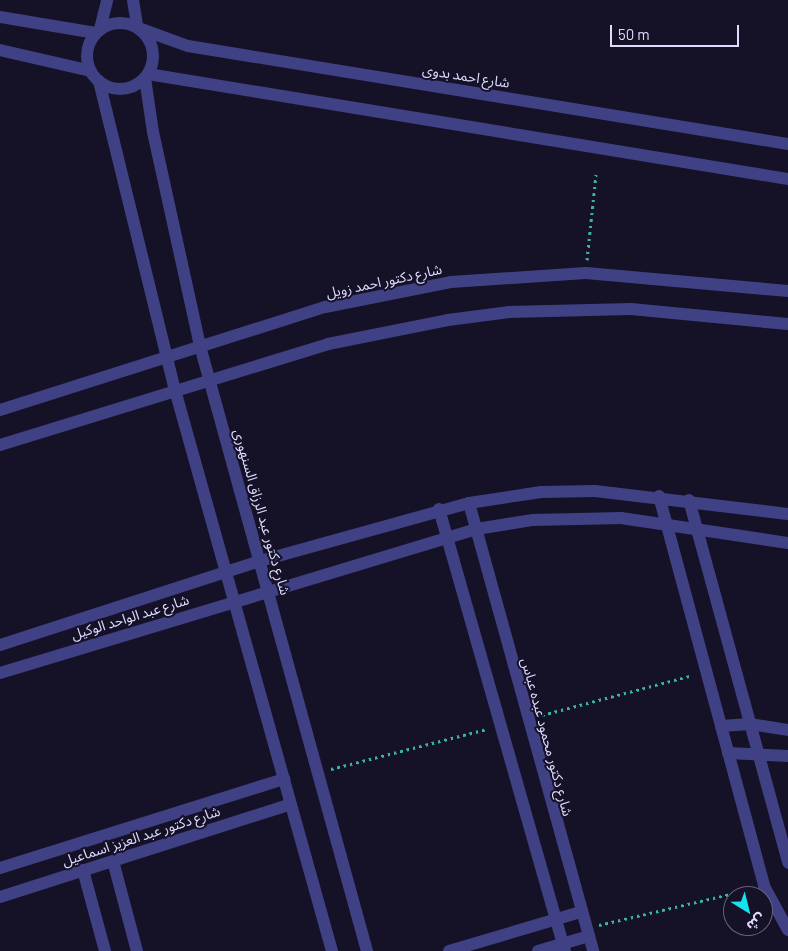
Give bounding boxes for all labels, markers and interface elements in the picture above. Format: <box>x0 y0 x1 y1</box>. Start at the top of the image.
scale bar <box>613 15 742 47</box>
text: 50 m <box>618 25 650 43</box>
street label: شارع احمد بدوى <box>421 61 511 91</box>
street label: شارع دكتور احمد زويل <box>325 261 443 301</box>
street label: شارع دكتور عبد الرزاق السنهورى <box>230 427 294 597</box>
street label: شارع عبد الواحد الوكيل <box>69 591 191 643</box>
street label: شارع دكتور محمود عبده عباس <box>518 656 576 818</box>
street label: شارع دكتور عبد العزيز اسماعيل <box>60 802 222 870</box>
north arrow <box>723 886 773 936</box>
text: ش <box>744 910 769 935</box>

